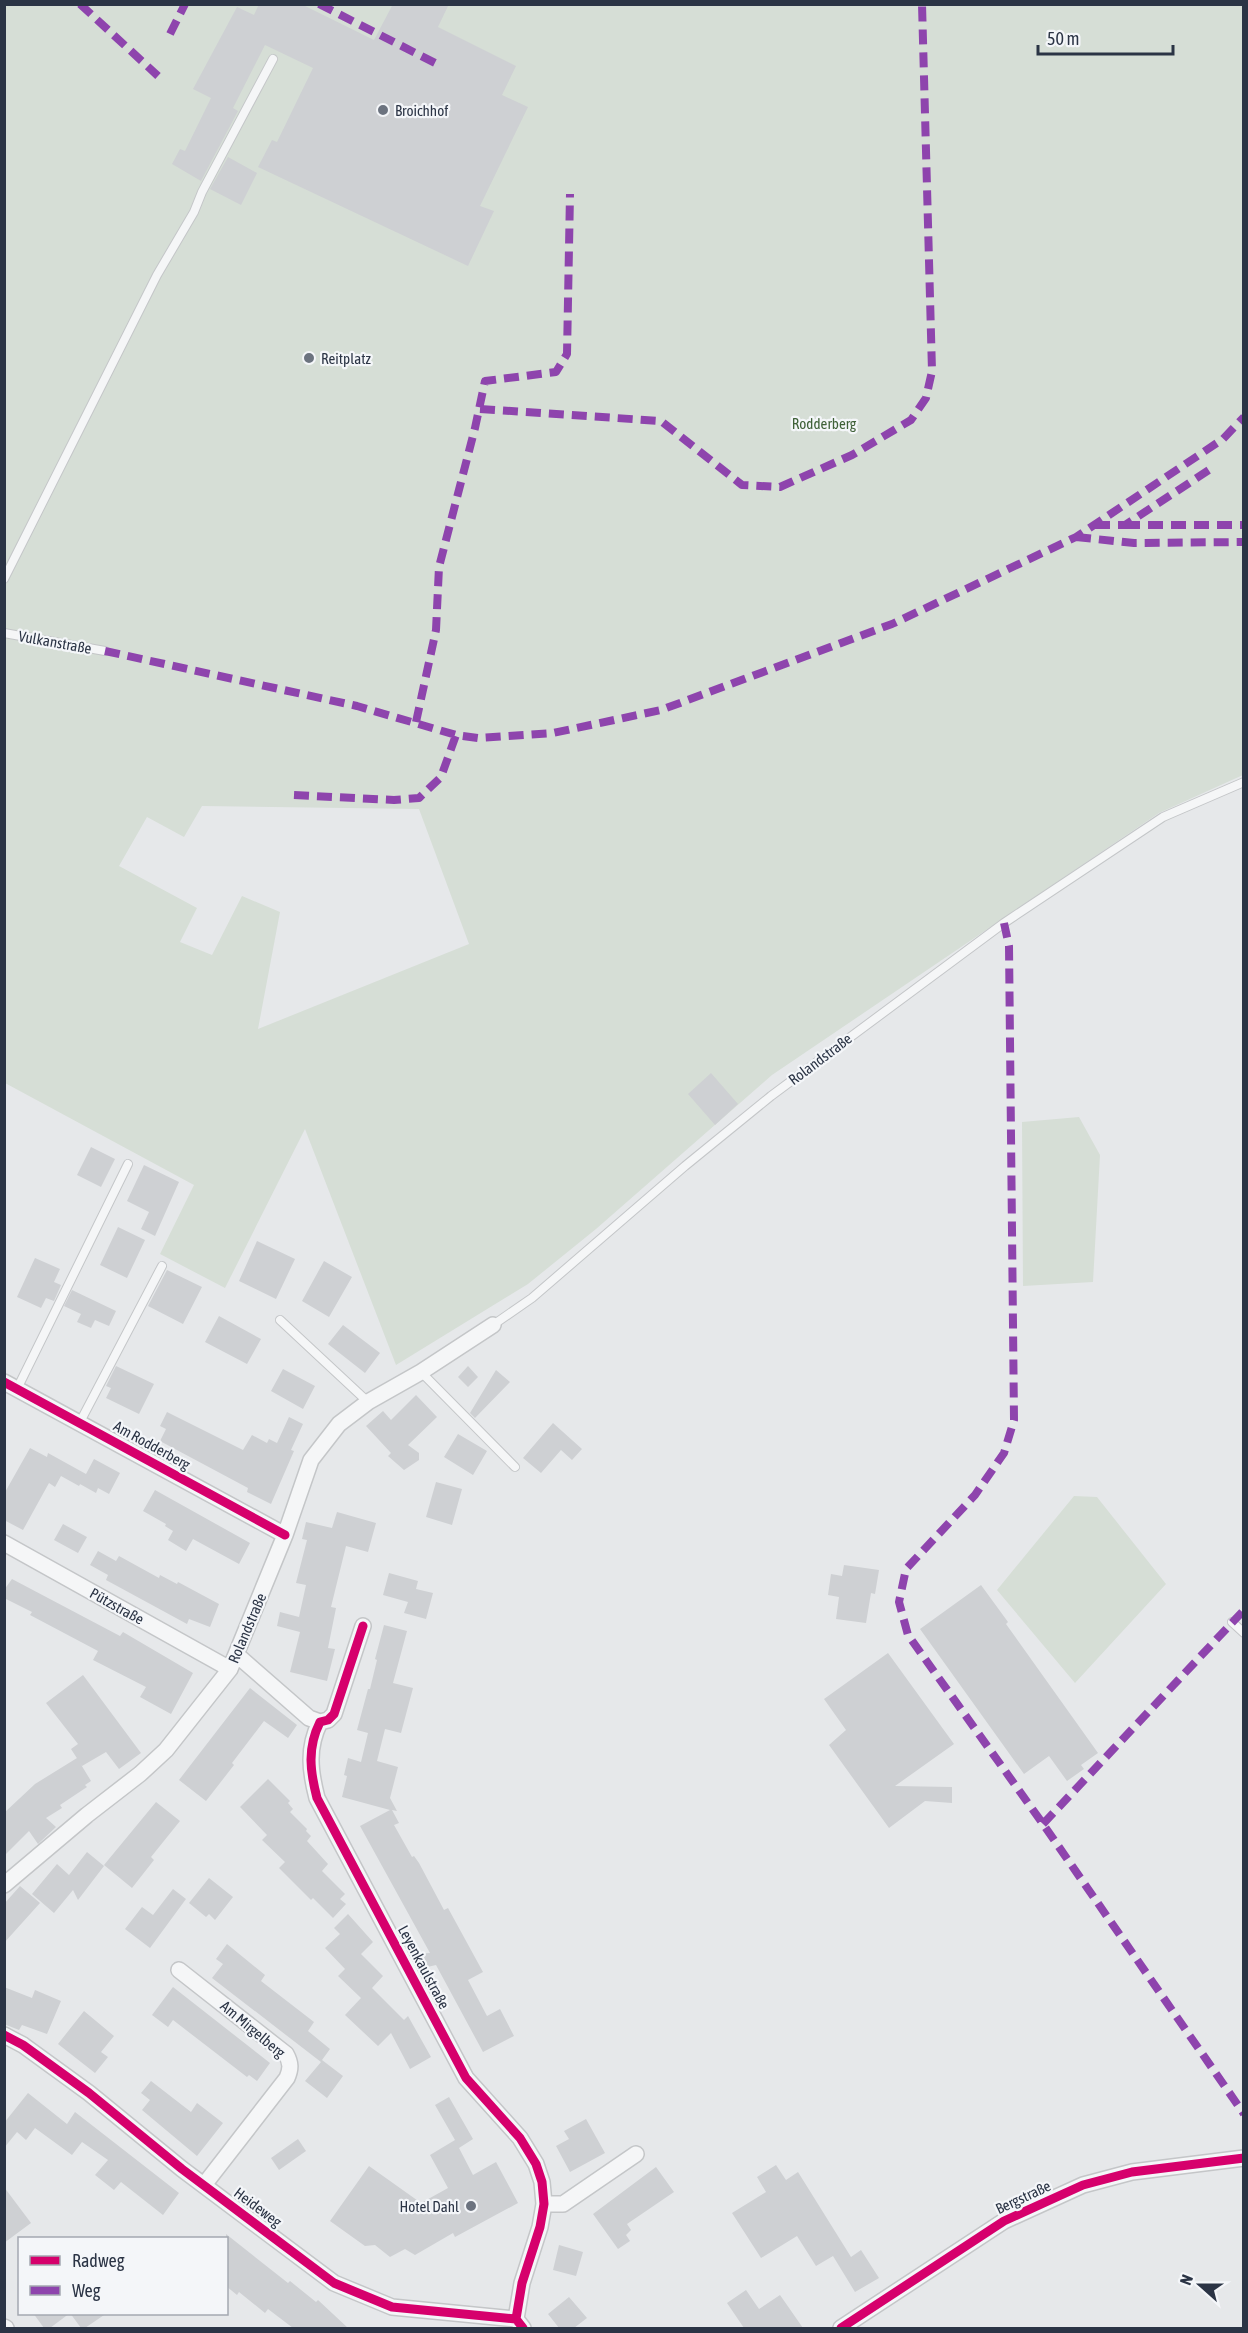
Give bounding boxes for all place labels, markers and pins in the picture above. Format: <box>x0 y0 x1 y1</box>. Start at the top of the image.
place label: Broichhof <box>395 102 448 119</box>
marker: Broichhof <box>376 103 390 117</box>
place label: Reitplatz <box>321 350 371 367</box>
marker: Reitplatz <box>302 351 316 365</box>
place label: Hotel Dahl <box>400 2198 459 2215</box>
marker: Hotel Dahl <box>464 2199 478 2213</box>

